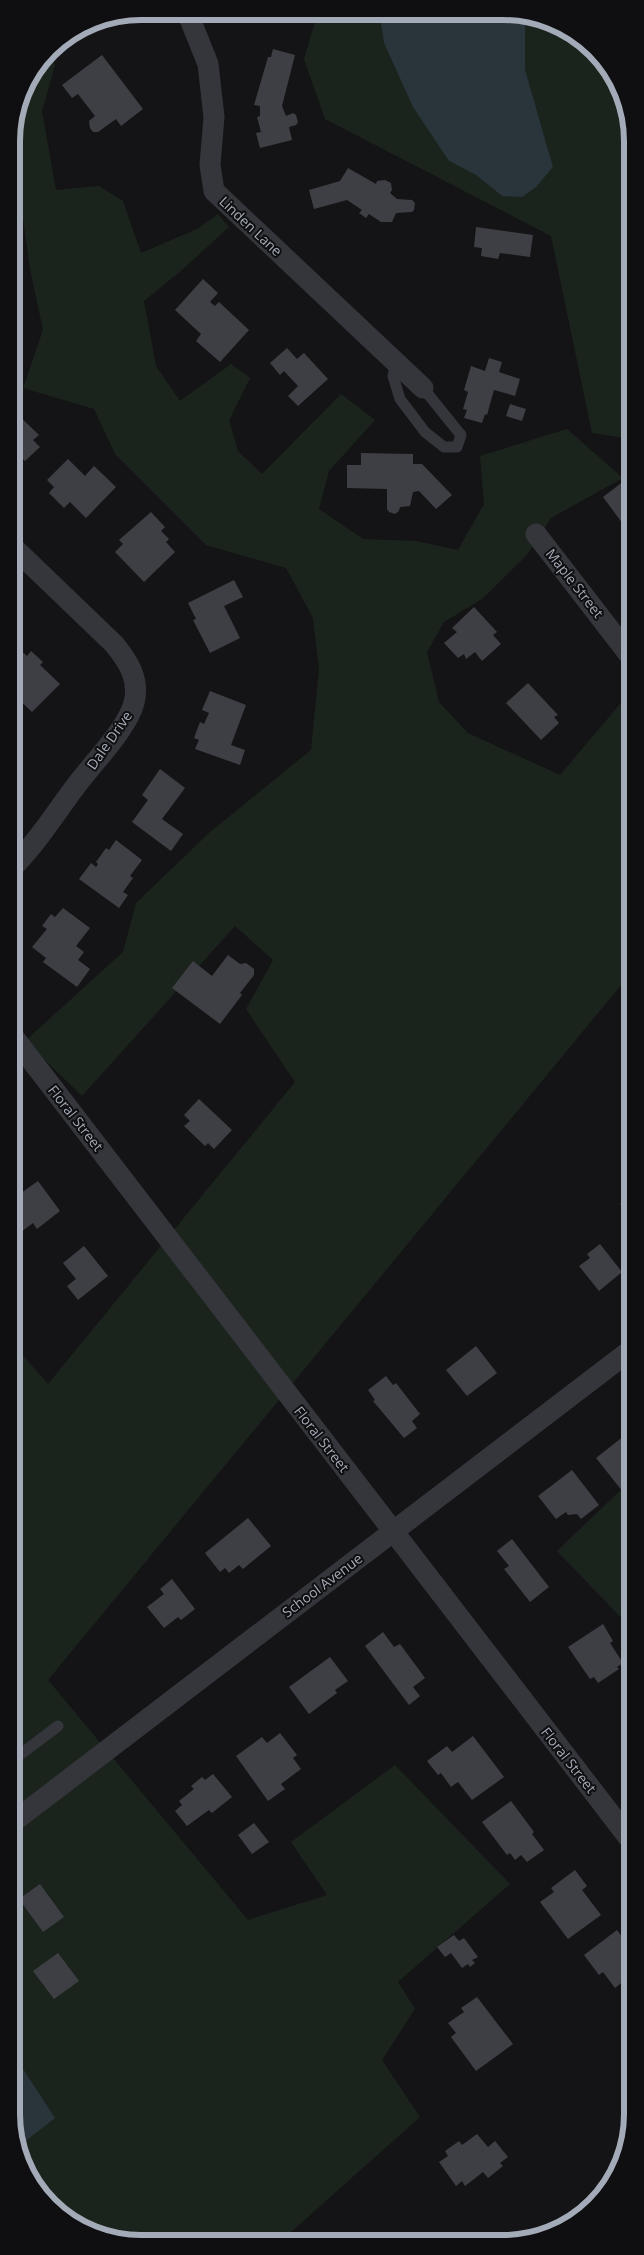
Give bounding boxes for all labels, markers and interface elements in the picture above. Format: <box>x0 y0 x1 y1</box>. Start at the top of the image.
street label: Linden Lane <box>215 192 287 260</box>
street label: Maple Street <box>542 544 608 622</box>
street label: Dale Drive <box>82 707 136 773</box>
street label: Floral Street <box>44 1081 108 1155</box>
street label: Floral Street <box>290 1402 354 1476</box>
street label: School Avenue <box>278 1549 366 1621</box>
street label: Floral Street <box>537 1723 601 1797</box>

